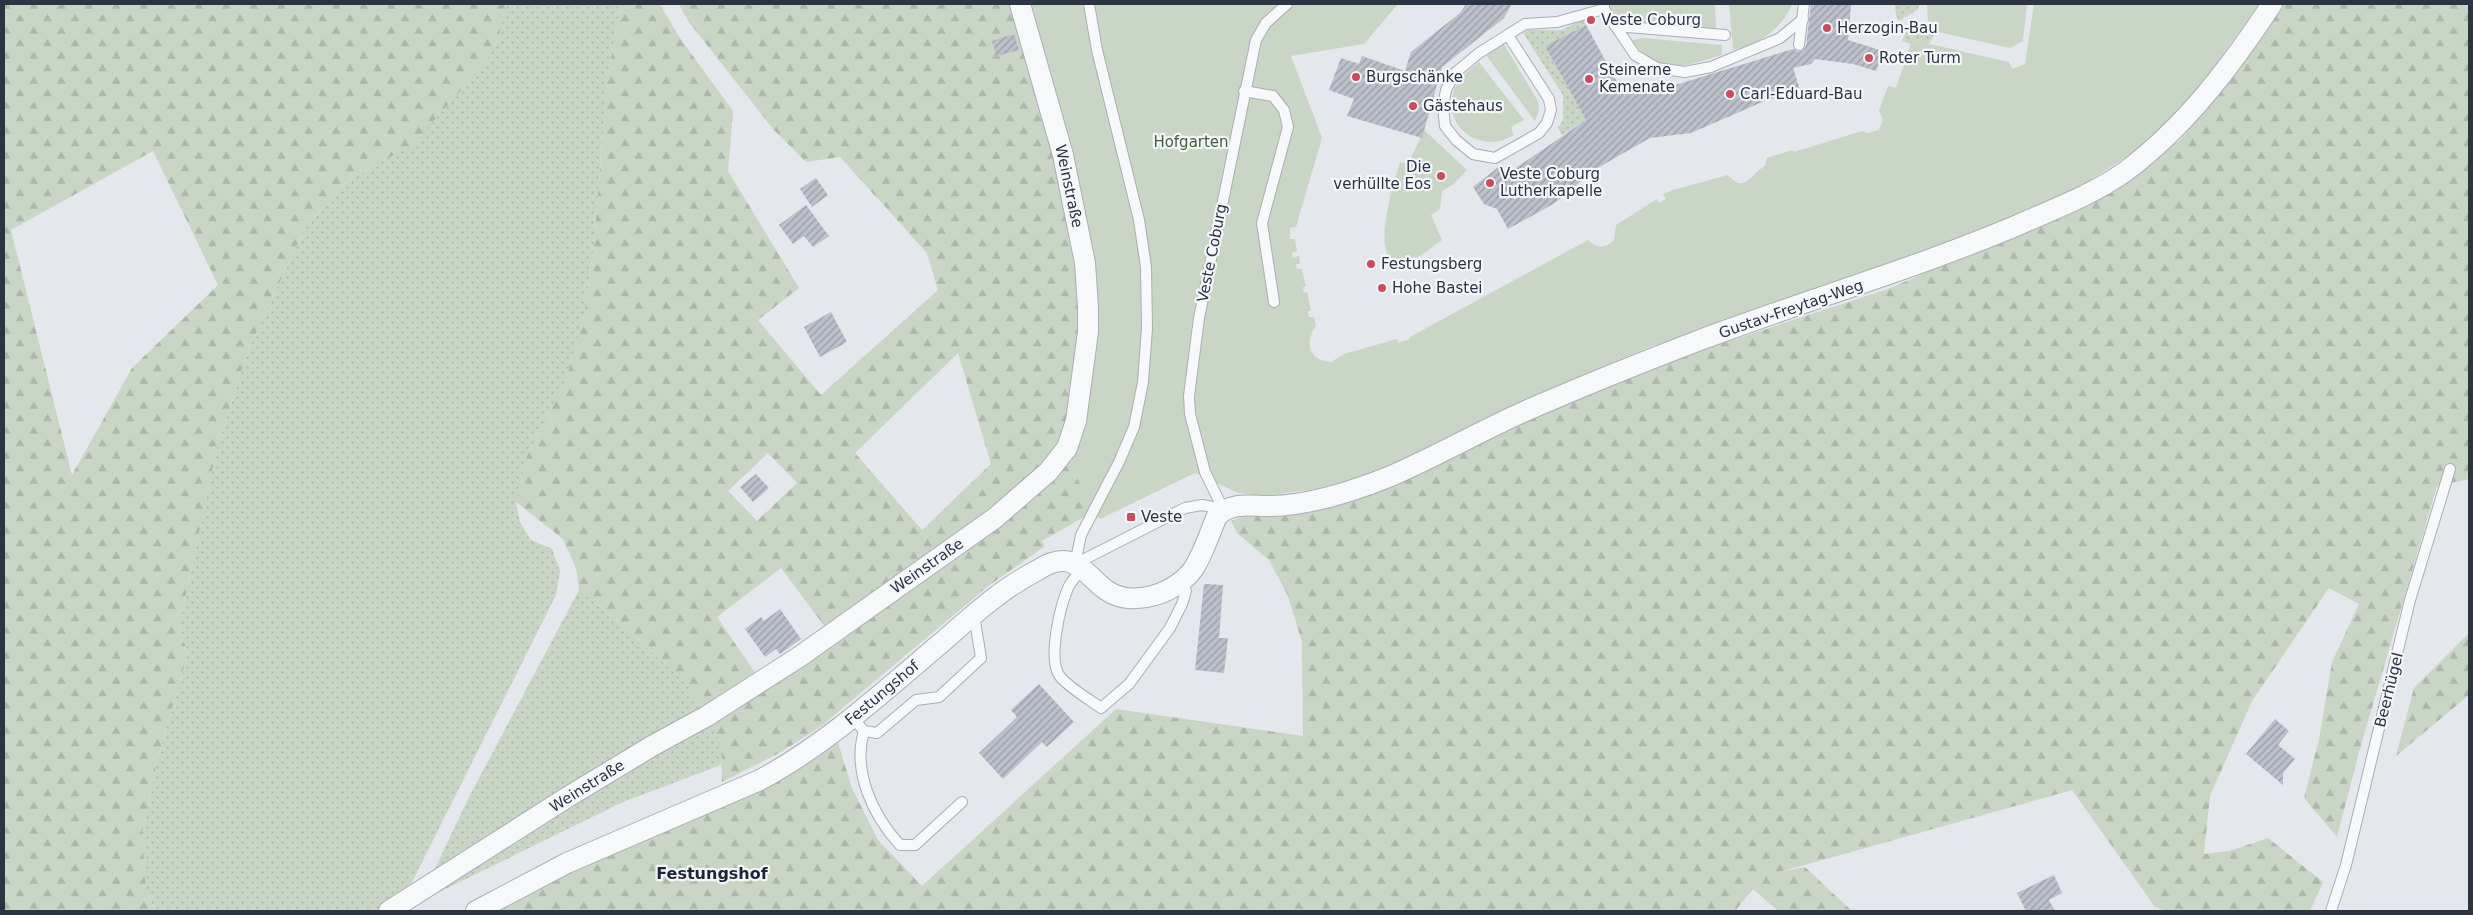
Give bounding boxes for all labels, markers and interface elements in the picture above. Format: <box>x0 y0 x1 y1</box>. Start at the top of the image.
place label: Veste Coburg <box>1601 11 1701 29</box>
marker: Veste Coburg <box>1585 14 1597 26</box>
place label: Herzogin-Bau <box>1837 19 1938 37</box>
marker: Herzogin-Bau <box>1821 22 1833 34</box>
place label: Roter Turm <box>1879 49 1961 67</box>
marker: Roter Turm <box>1863 52 1875 64</box>
place label: Steinerne Kemenate <box>1599 61 1675 96</box>
place label: Burgschänke <box>1366 68 1463 86</box>
marker: Burgschänke <box>1350 71 1362 83</box>
marker: Steinerne Kemenate <box>1583 73 1595 85</box>
place label: Carl-Eduard-Bau <box>1740 85 1862 103</box>
marker: Carl-Eduard-Bau <box>1724 88 1736 100</box>
place label: Gästehaus <box>1423 97 1503 115</box>
marker: Gästehaus <box>1407 100 1419 112</box>
park label: Hofgarten <box>1153 133 1229 151</box>
street label: Weinstraße <box>1051 143 1087 229</box>
place label: Die verhüllte Eos <box>1333 158 1431 193</box>
place label: Veste Coburg Lutherkapelle <box>1500 165 1602 200</box>
marker: Die verhüllte Eos <box>1435 170 1447 182</box>
marker: Veste Coburg Lutherkapelle <box>1484 177 1496 189</box>
street label: Veste Coburg <box>1194 202 1230 304</box>
place label: Festungsberg <box>1381 255 1482 273</box>
marker: Festungsberg <box>1365 258 1377 270</box>
street label: Gustav-Freytag-Weg <box>1716 276 1866 342</box>
place label: Hohe Bastei <box>1392 279 1483 297</box>
marker: Hohe Bastei <box>1376 282 1388 294</box>
place label: Veste <box>1141 508 1182 526</box>
marker: Veste <box>1125 511 1137 523</box>
street label: Weinstraße <box>887 534 967 598</box>
street label: Beerhügel <box>2371 651 2407 729</box>
street label: Festungshof <box>841 656 923 729</box>
street label: Weinstraße <box>546 756 628 816</box>
district label: Festungshof <box>656 864 769 883</box>

